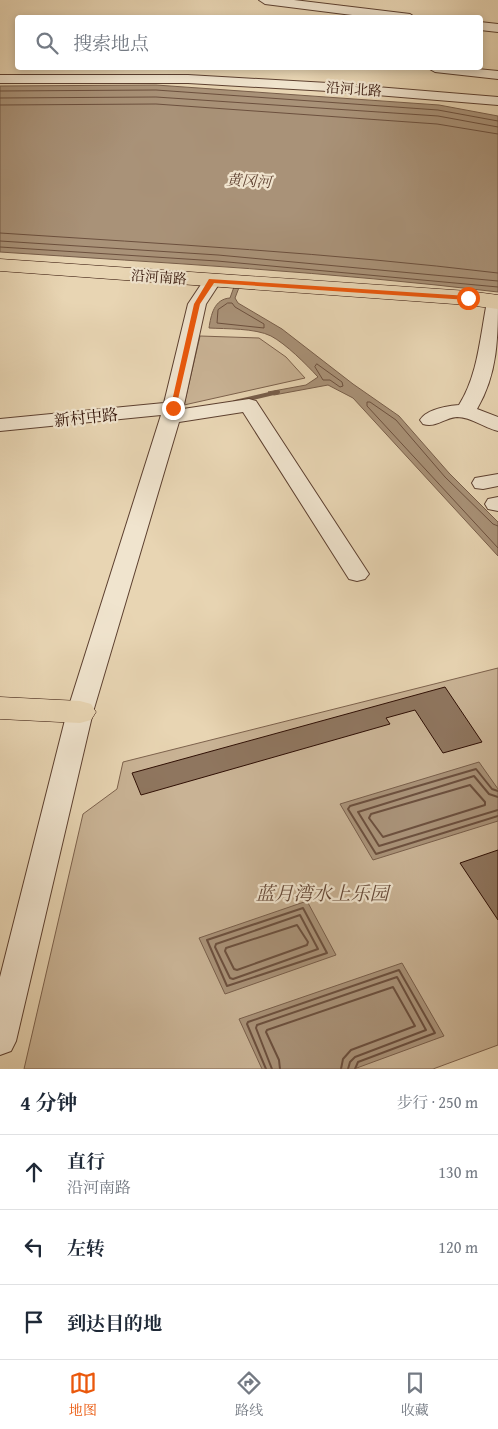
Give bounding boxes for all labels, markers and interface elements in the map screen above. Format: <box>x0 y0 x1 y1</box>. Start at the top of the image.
search box <box>15 15 483 70</box>
icon: search <box>33 29 61 57</box>
text: 搜索地点 <box>73 29 149 57</box>
street label: 沿河北路 <box>325 77 383 101</box>
water label: 黄冈河 <box>226 169 275 192</box>
street label: 沿河南路 <box>130 265 188 289</box>
route start <box>457 287 480 310</box>
route end <box>162 397 185 420</box>
street label: 新村中路 <box>53 402 119 432</box>
park label: 蓝月湾水上乐园 <box>255 879 391 907</box>
text: 4 分钟 <box>20 1087 78 1118</box>
text: 步行 · 250 m <box>397 1090 478 1114</box>
text: 直行 <box>67 1147 105 1175</box>
icon: ahead <box>20 1158 48 1186</box>
text: 130 m <box>438 1160 478 1184</box>
text: 沿河南路 <box>67 1175 131 1199</box>
icon: left <box>20 1233 48 1261</box>
text: 左转 <box>67 1234 105 1262</box>
text: 120 m <box>438 1235 478 1259</box>
icon: arrive <box>20 1308 48 1336</box>
text: 到达目的地 <box>67 1309 162 1337</box>
tab: 地图 <box>69 1369 97 1420</box>
tab: 路线 <box>235 1369 263 1420</box>
tab: 收藏 <box>401 1369 429 1420</box>

